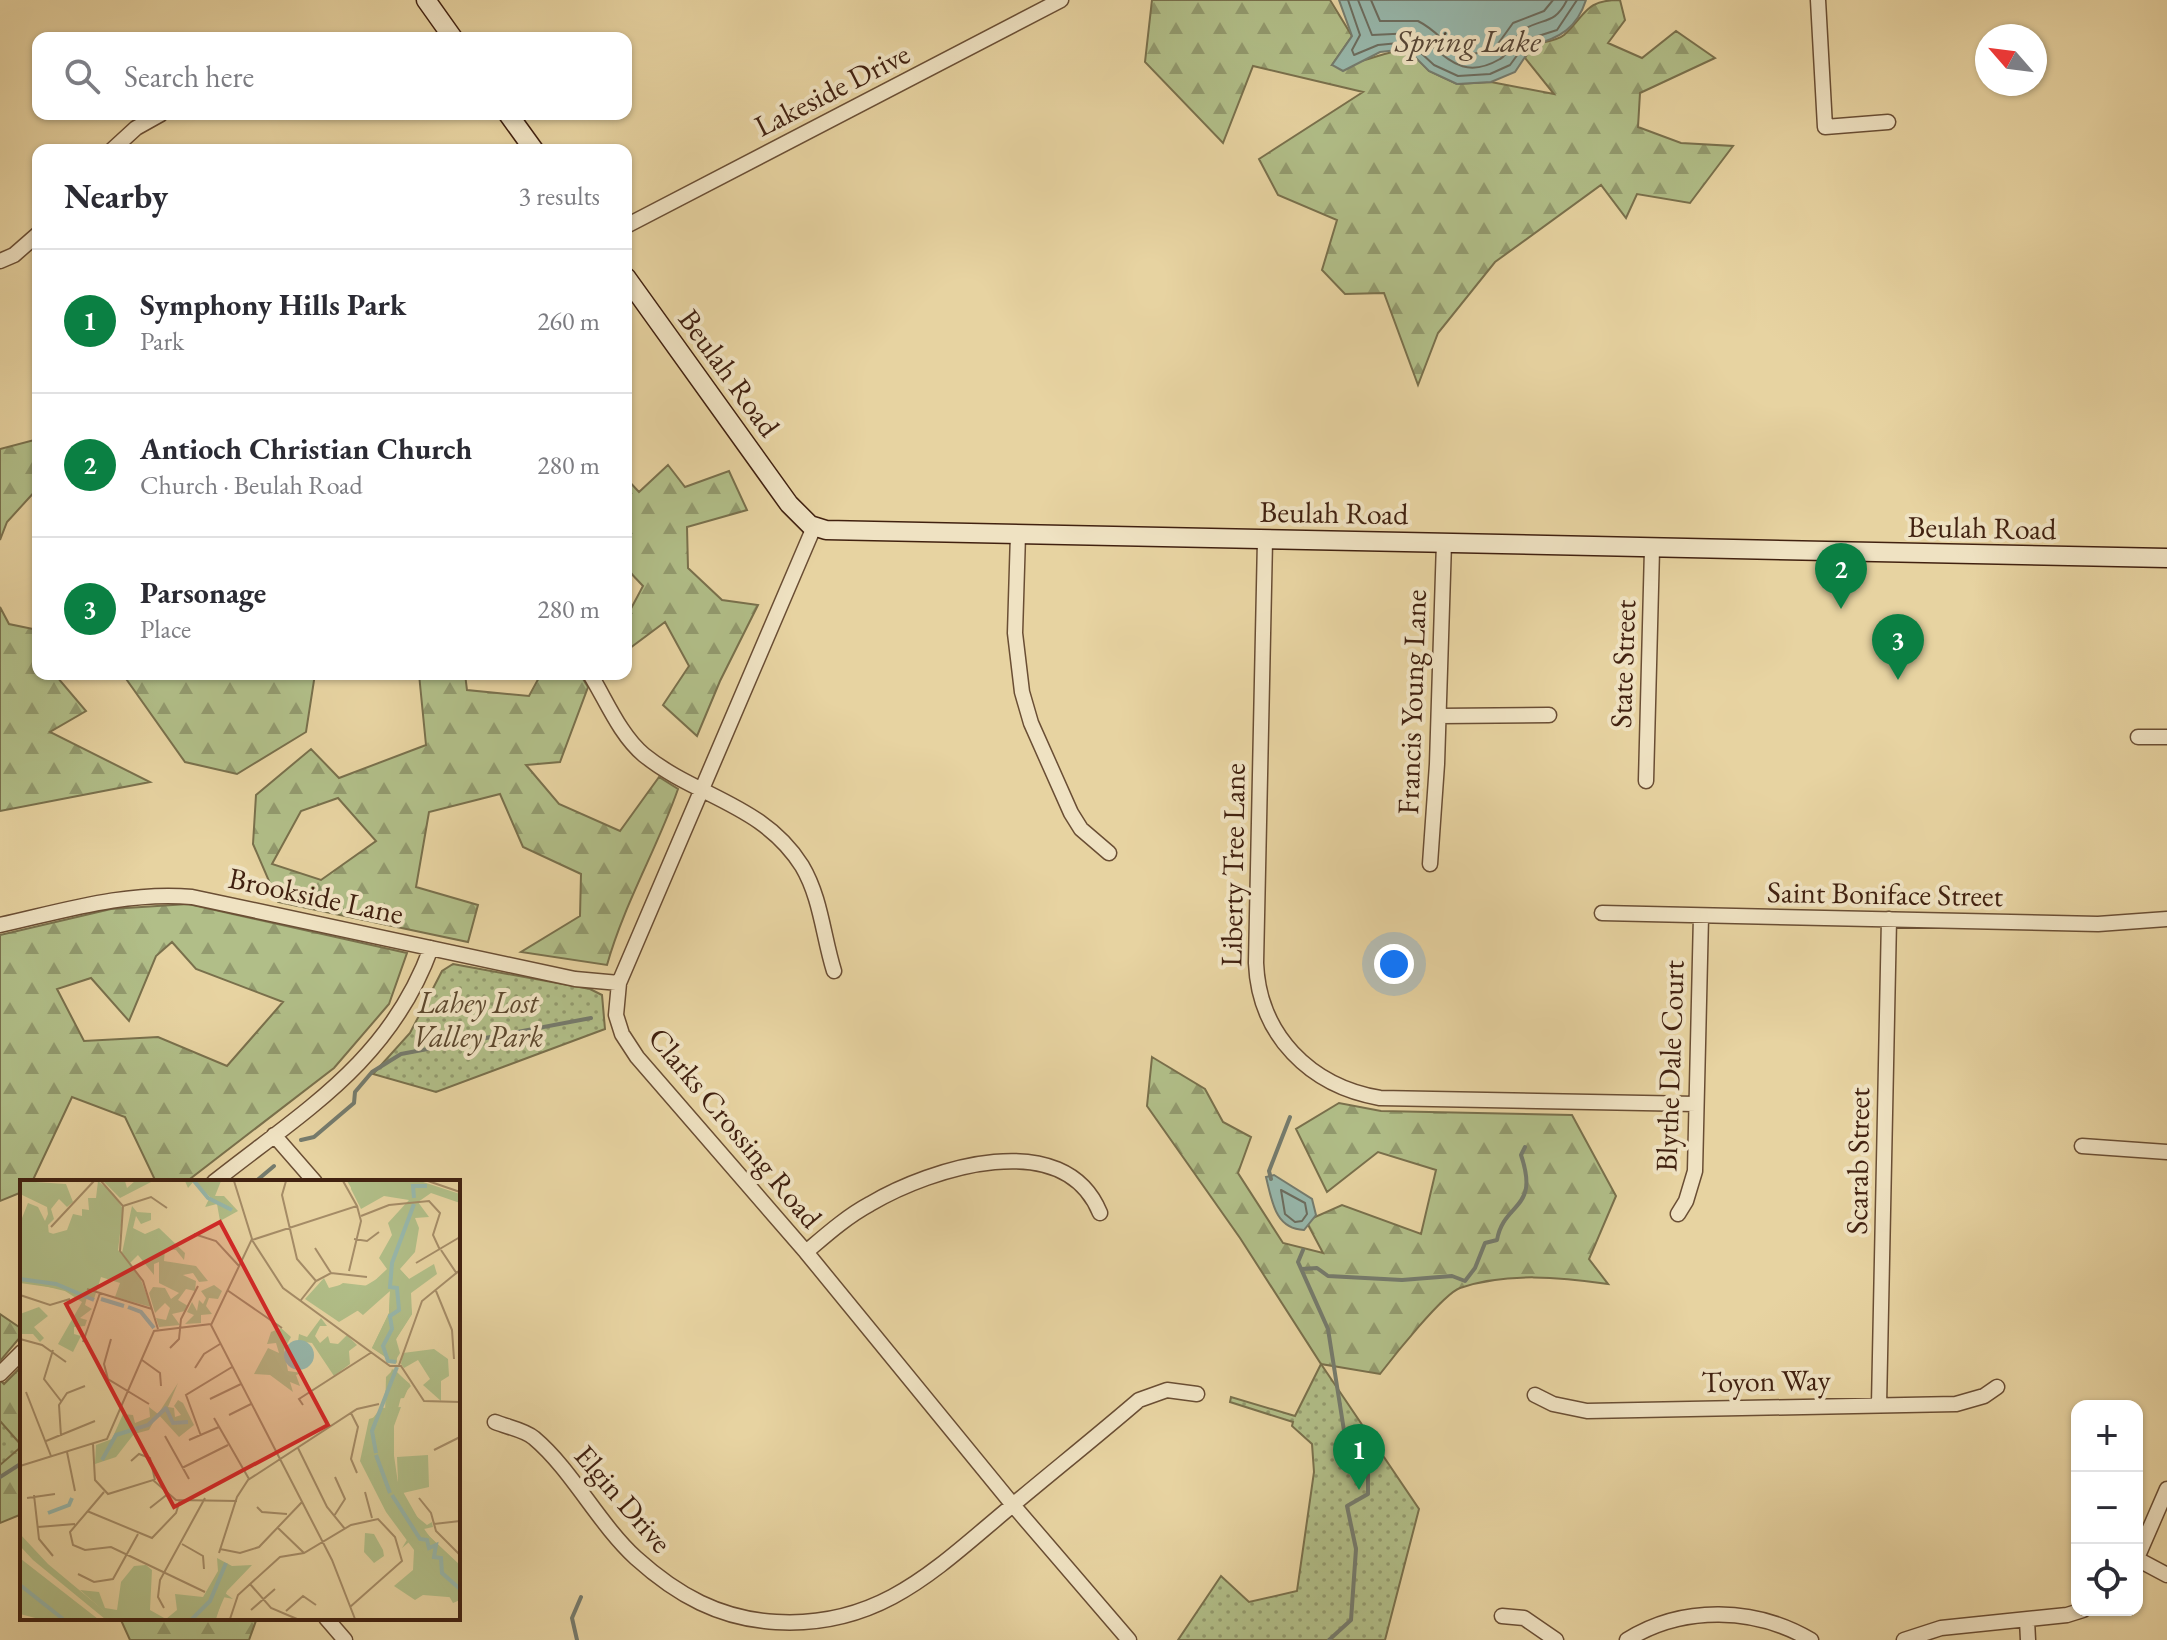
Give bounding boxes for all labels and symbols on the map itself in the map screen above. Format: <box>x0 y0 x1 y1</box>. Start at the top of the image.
water label: Spring Lake <box>1394 20 1542 62</box>
north arrow <box>1975 24 2047 96</box>
street label: Lakeside Drive <box>748 34 916 145</box>
street label: Beulah Road <box>670 301 789 445</box>
street label: Beulah Road <box>1259 492 1409 533</box>
street label: Beulah Road <box>1907 507 2057 548</box>
pin: 2 <box>1815 543 1867 609</box>
street label: Francis Young Lane <box>1388 589 1435 815</box>
street label: State Street <box>1601 599 1644 729</box>
pin: 3 <box>1872 614 1924 680</box>
street label: Liberty Tree Lane <box>1211 763 1254 967</box>
street label: Brookside Lane <box>225 858 407 933</box>
street label: Saint Boniface Street <box>1767 872 2004 915</box>
your location <box>1374 944 1414 984</box>
street label: Blythe Dale Court <box>1646 959 1693 1172</box>
park label: Lahey Lost Valley Park <box>413 983 543 1056</box>
street label: Clarks Crossing Road <box>640 1019 831 1237</box>
street label: Scarab Street <box>1837 1087 1878 1235</box>
inset map <box>20 1180 460 1620</box>
street label: Toyon Way <box>1701 1360 1832 1401</box>
pin: 1 <box>1333 1424 1385 1490</box>
street label: Elgin Drive <box>566 1437 681 1561</box>

